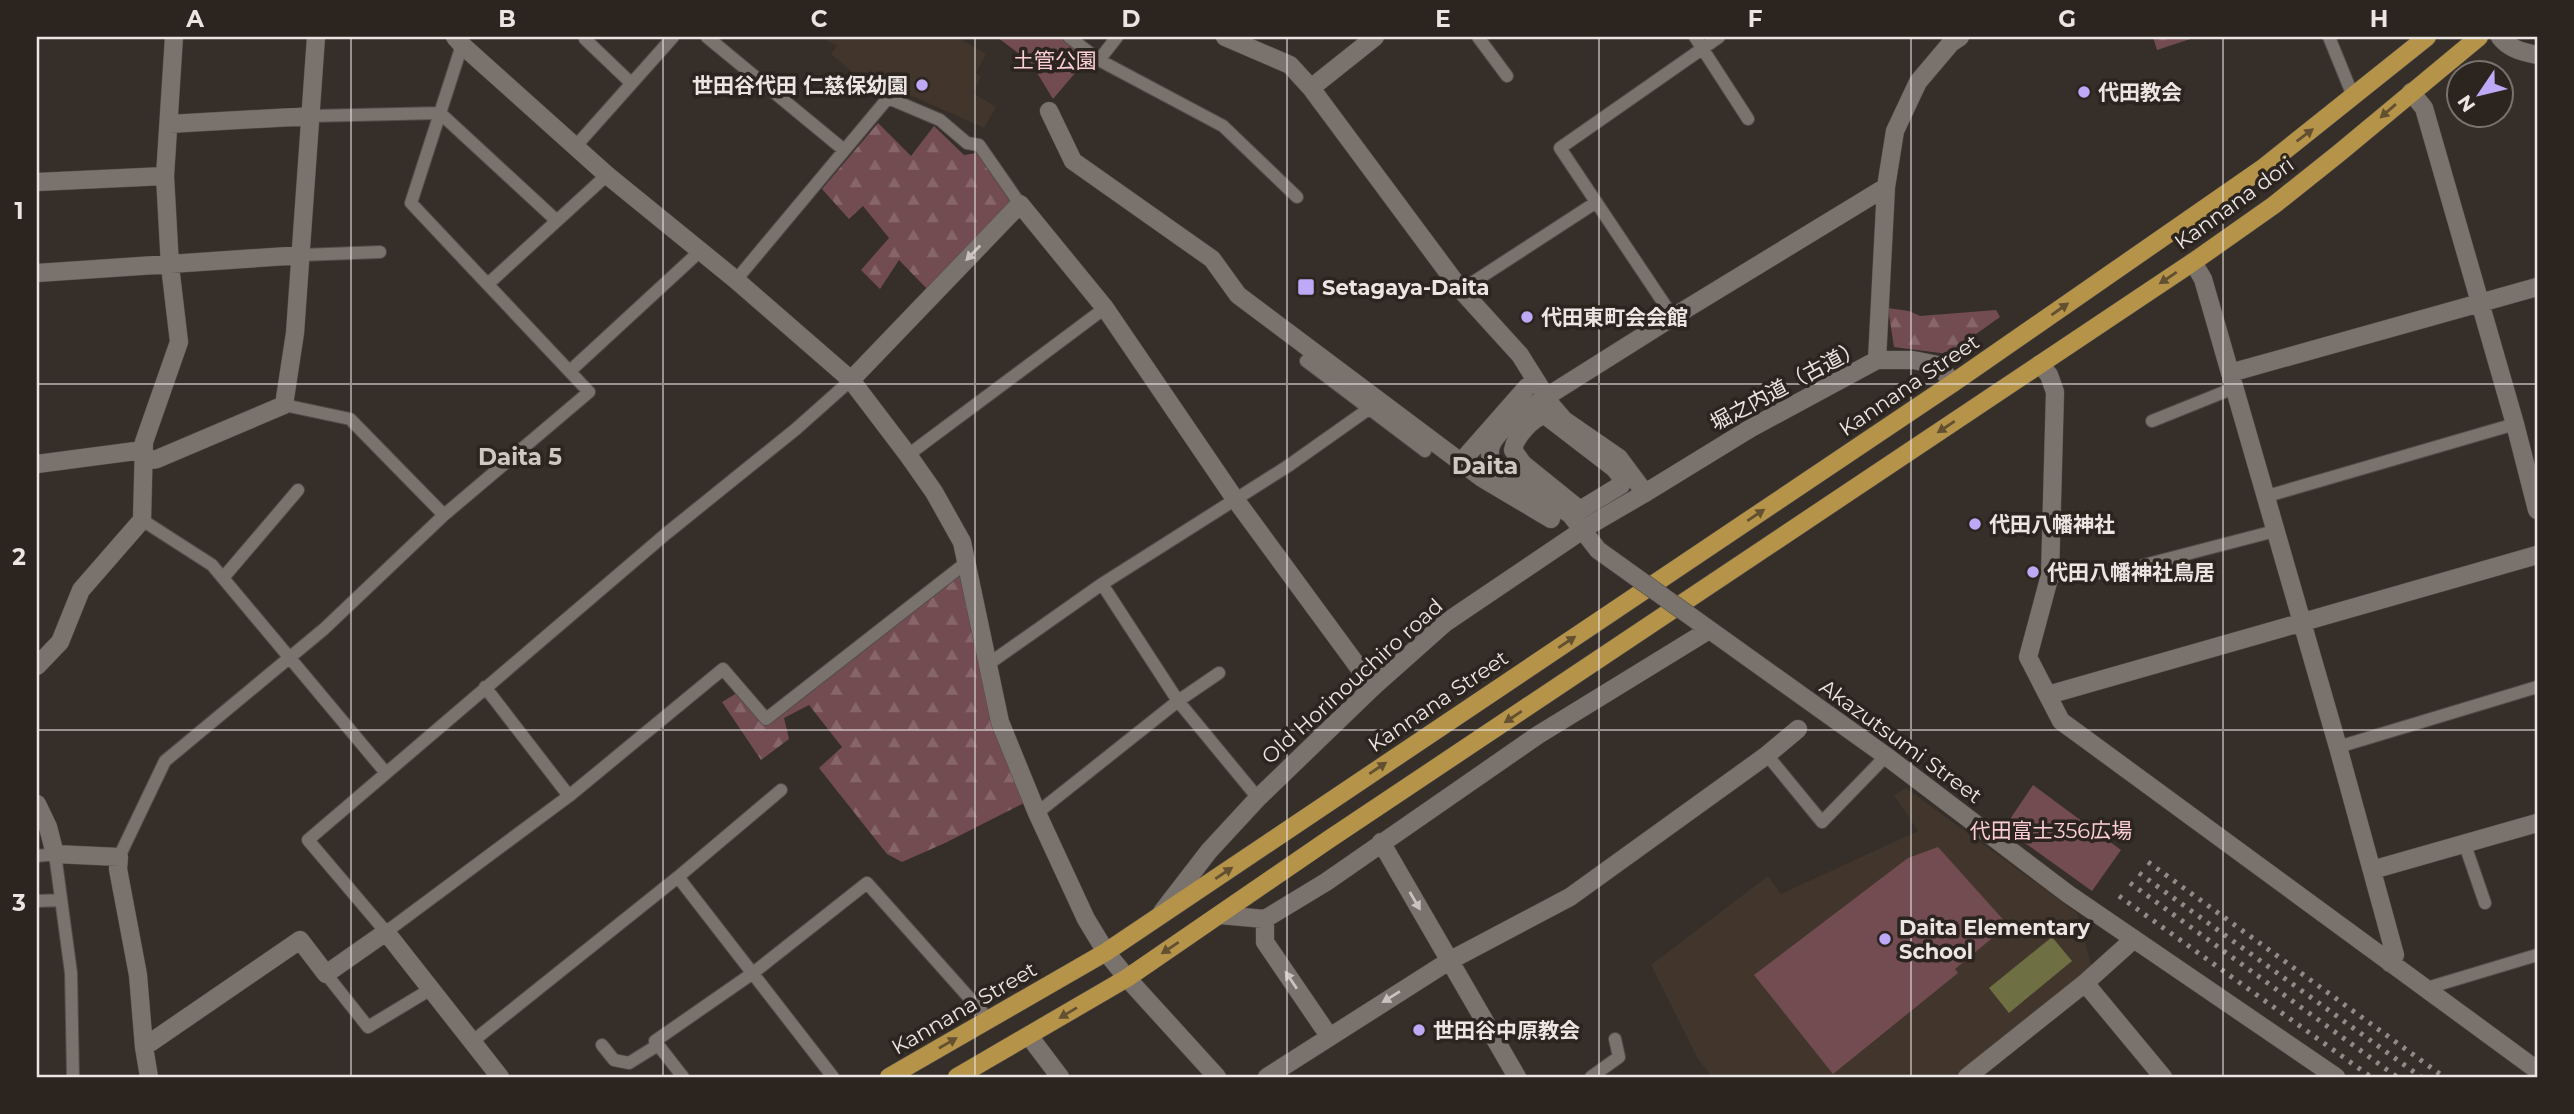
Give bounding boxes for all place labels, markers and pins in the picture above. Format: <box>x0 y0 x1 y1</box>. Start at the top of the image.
place label: 世田谷代田 仁慈保幼園 <box>692 73 908 98</box>
marker: 世田谷代田 仁慈保幼園 <box>914 77 930 93</box>
place label: 代田教会 <box>2098 80 2182 105</box>
marker: 代田教会 <box>2076 84 2092 100</box>
place label: Setagaya-Daita <box>1322 275 1489 300</box>
marker: Setagaya-Daita <box>1296 277 1316 297</box>
place label: 代田東町会会館 <box>1541 305 1688 330</box>
marker: 代田東町会会館 <box>1519 309 1535 325</box>
place label: 代田八幡神社 <box>1989 512 2115 537</box>
marker: 代田八幡神社 <box>1967 516 1983 532</box>
place label: 代田八幡神社鳥居 <box>2047 560 2215 585</box>
marker: 代田八幡神社鳥居 <box>2025 564 2041 580</box>
place label: Daita Elementary School <box>1899 915 2091 964</box>
marker: Daita Elementary School <box>1877 931 1893 947</box>
place label: 世田谷中原教会 <box>1433 1018 1580 1043</box>
marker: 世田谷中原教会 <box>1411 1022 1427 1038</box>

